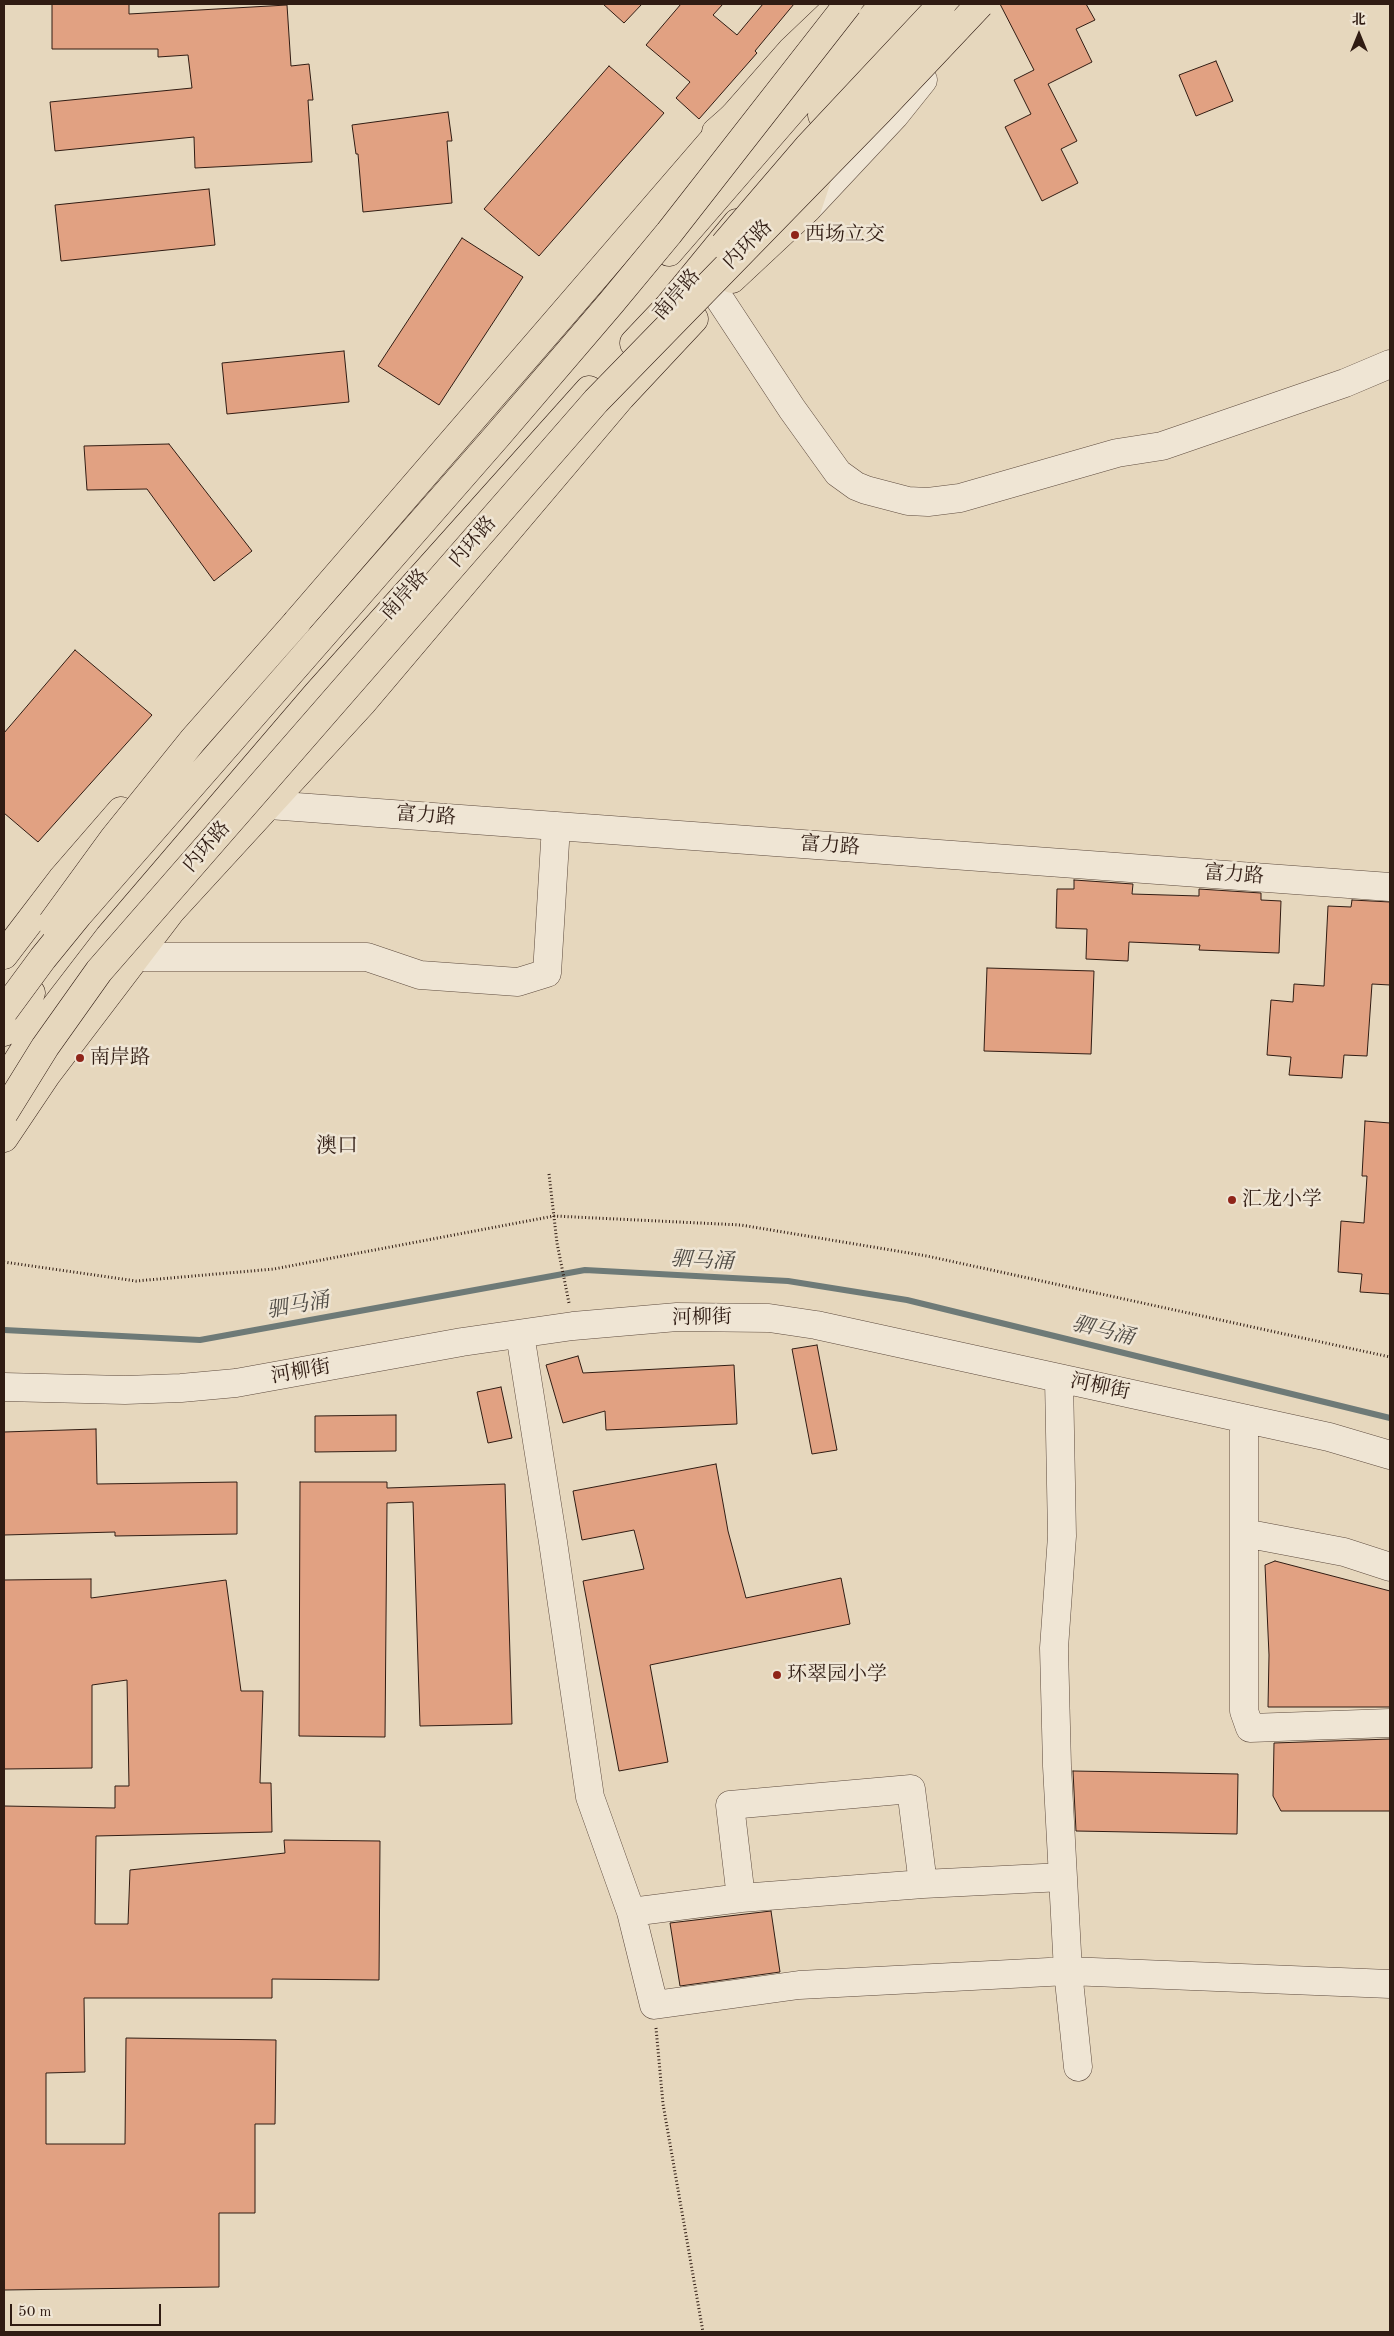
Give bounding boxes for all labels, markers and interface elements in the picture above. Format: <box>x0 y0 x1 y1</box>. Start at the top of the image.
north arrow <box>1334 10 1384 60</box>
text: 北 <box>1352 13 1366 27</box>
street label: 内环路 <box>718 215 778 275</box>
place label: 西场立交 <box>805 223 885 247</box>
marker: 西场立交 <box>789 229 801 241</box>
street label: 南岸路 <box>648 264 706 326</box>
street label: 内环路 <box>444 511 502 573</box>
street label: 南岸路 <box>376 565 434 625</box>
street label: 富力路 <box>395 802 457 830</box>
street label: 内环路 <box>178 816 236 878</box>
street label: 富力路 <box>799 832 861 860</box>
street label: 富力路 <box>1203 861 1265 889</box>
place label: 南岸路 <box>90 1046 150 1070</box>
marker: 南岸路 <box>74 1052 86 1064</box>
district label: 澳口 <box>316 1133 358 1159</box>
place label: 汇龙小学 <box>1242 1188 1322 1212</box>
marker: 汇龙小学 <box>1226 1194 1238 1206</box>
water label: 驷马涌 <box>670 1247 734 1275</box>
water label: 驷马涌 <box>265 1288 331 1324</box>
street label: 河柳街 <box>672 1305 732 1331</box>
water label: 驷马涌 <box>1069 1311 1137 1351</box>
street label: 河柳街 <box>269 1355 333 1389</box>
street label: 河柳街 <box>1068 1369 1132 1405</box>
place label: 环翠园小学 <box>787 1663 887 1687</box>
marker: 环翠园小学 <box>771 1669 783 1681</box>
scale bar <box>12 2294 164 2326</box>
text: 50 m <box>18 2305 52 2320</box>

